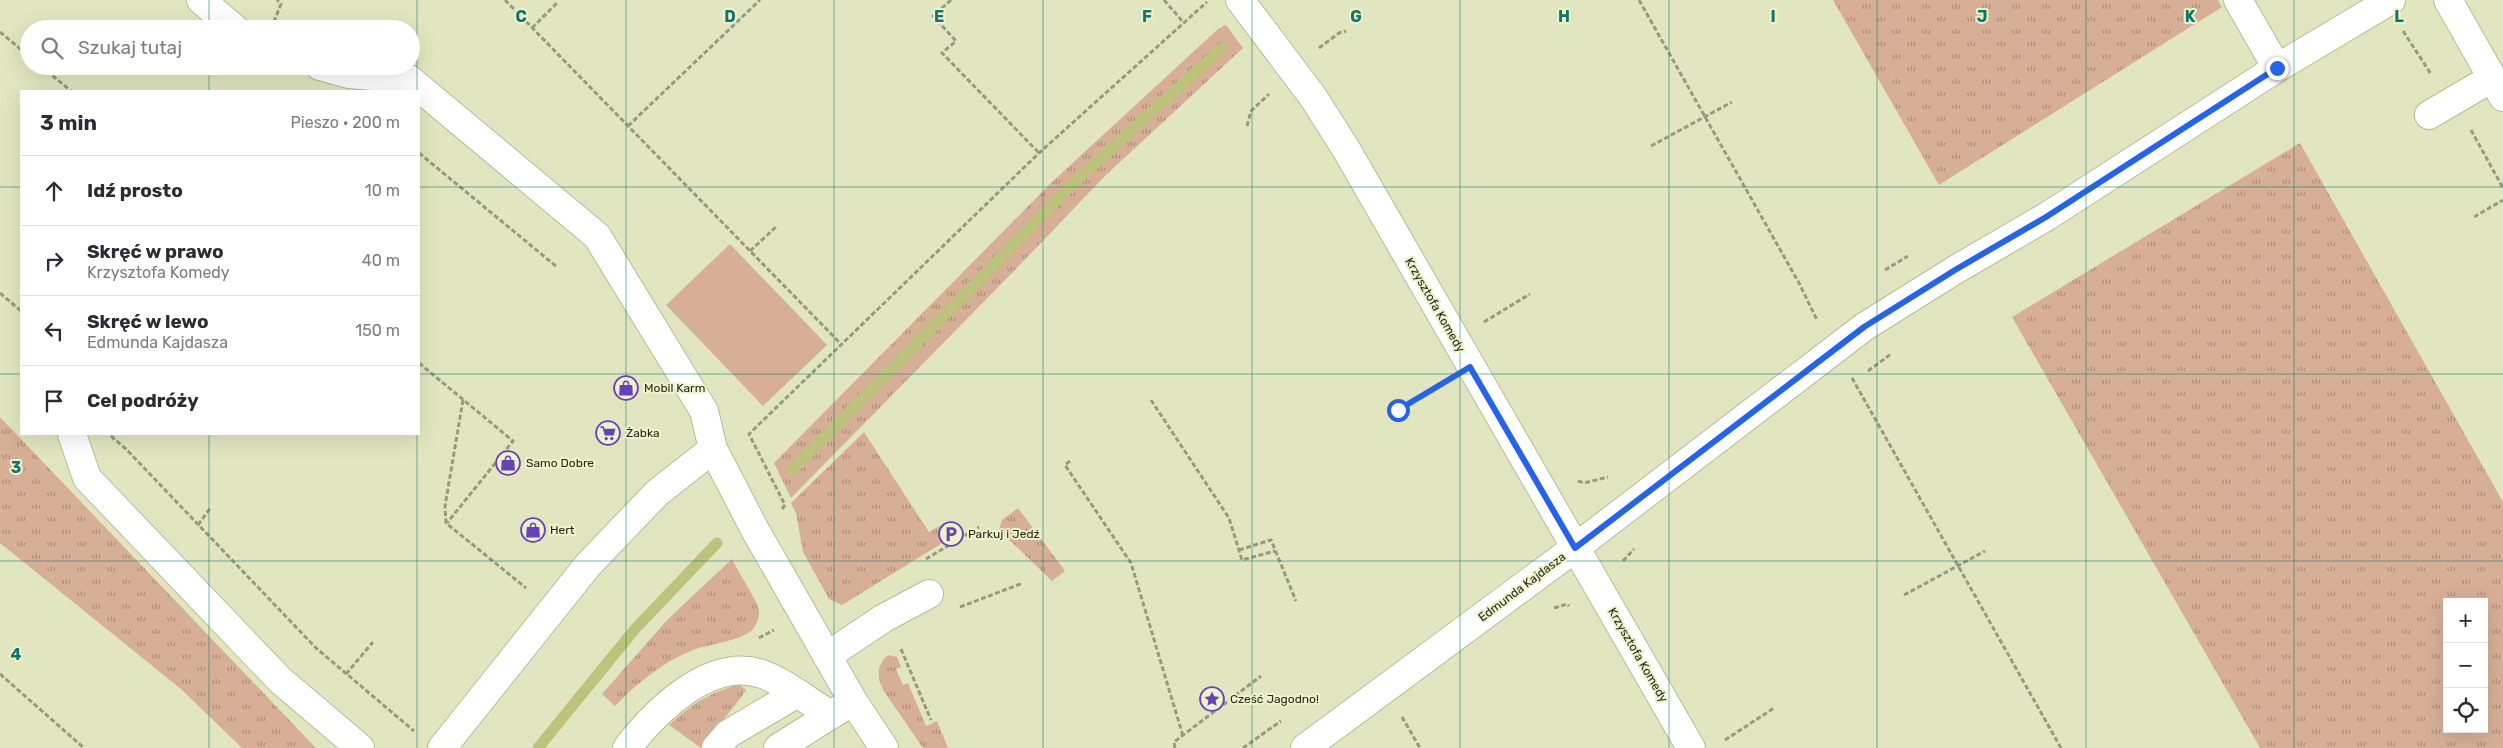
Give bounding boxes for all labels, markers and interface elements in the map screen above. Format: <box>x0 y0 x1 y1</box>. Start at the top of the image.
text: C <box>515 7 527 26</box>
text: D <box>724 7 736 26</box>
text: E <box>934 7 944 26</box>
text: F <box>1142 7 1152 26</box>
text: G <box>1350 7 1362 26</box>
text: H <box>1558 7 1570 26</box>
text: I <box>1770 7 1776 26</box>
text: J <box>1977 7 1987 26</box>
text: K <box>2185 7 2196 26</box>
text: L <box>2394 7 2404 26</box>
search box <box>20 20 420 75</box>
icon: search <box>38 34 66 62</box>
text: Szukaj tutaj <box>78 36 182 59</box>
route end <box>2266 57 2289 80</box>
text: 3 min <box>40 110 97 135</box>
text: Pieszo · 200 m <box>291 113 400 132</box>
icon: ahead <box>40 177 68 205</box>
text: Idź prosto <box>87 179 183 202</box>
text: 10 m <box>365 181 400 200</box>
text: Skręć w prawo <box>87 240 224 263</box>
icon: right <box>40 247 68 275</box>
text: 40 m <box>362 251 400 270</box>
street label: Krzysztofa Komedy <box>1402 255 1468 355</box>
text: Krzysztofa Komedy <box>87 263 230 282</box>
text: Skręć w lewo <box>87 310 209 333</box>
icon: left <box>40 317 68 345</box>
text: 150 m <box>355 321 400 340</box>
text: Edmunda Kajdasza <box>87 333 228 352</box>
shop icon: Mobil Karm <box>613 375 639 401</box>
place label: Mobil Karm <box>644 381 705 395</box>
icon: arrive <box>40 387 68 415</box>
text: Cel podróży <box>87 389 199 412</box>
route start <box>1387 399 1410 422</box>
supermarket icon: Żabka <box>595 420 621 446</box>
place label: Żabka <box>626 426 660 440</box>
shop icon: Samo Dobre <box>495 450 521 476</box>
place label: Samo Dobre <box>526 456 594 470</box>
text: 3 <box>11 458 21 477</box>
shop icon: Hert <box>520 517 546 543</box>
parking icon: Parkuj i Jedź <box>938 521 964 547</box>
place label: Hert <box>550 523 575 537</box>
place label: Parkuj i Jedź <box>968 527 1040 541</box>
street label: Edmunda Kajdasza <box>1476 550 1568 624</box>
map controls <box>2443 598 2488 733</box>
button: + <box>2443 598 2488 643</box>
street label: Krzysztofa Komedy <box>1605 605 1671 705</box>
button: − <box>2443 643 2488 688</box>
text: 4 <box>11 645 22 664</box>
place icon: Cześć Jagodno! <box>1199 686 1225 712</box>
button: locate <box>2443 688 2488 733</box>
place label: Cześć Jagodno! <box>1230 692 1319 706</box>

